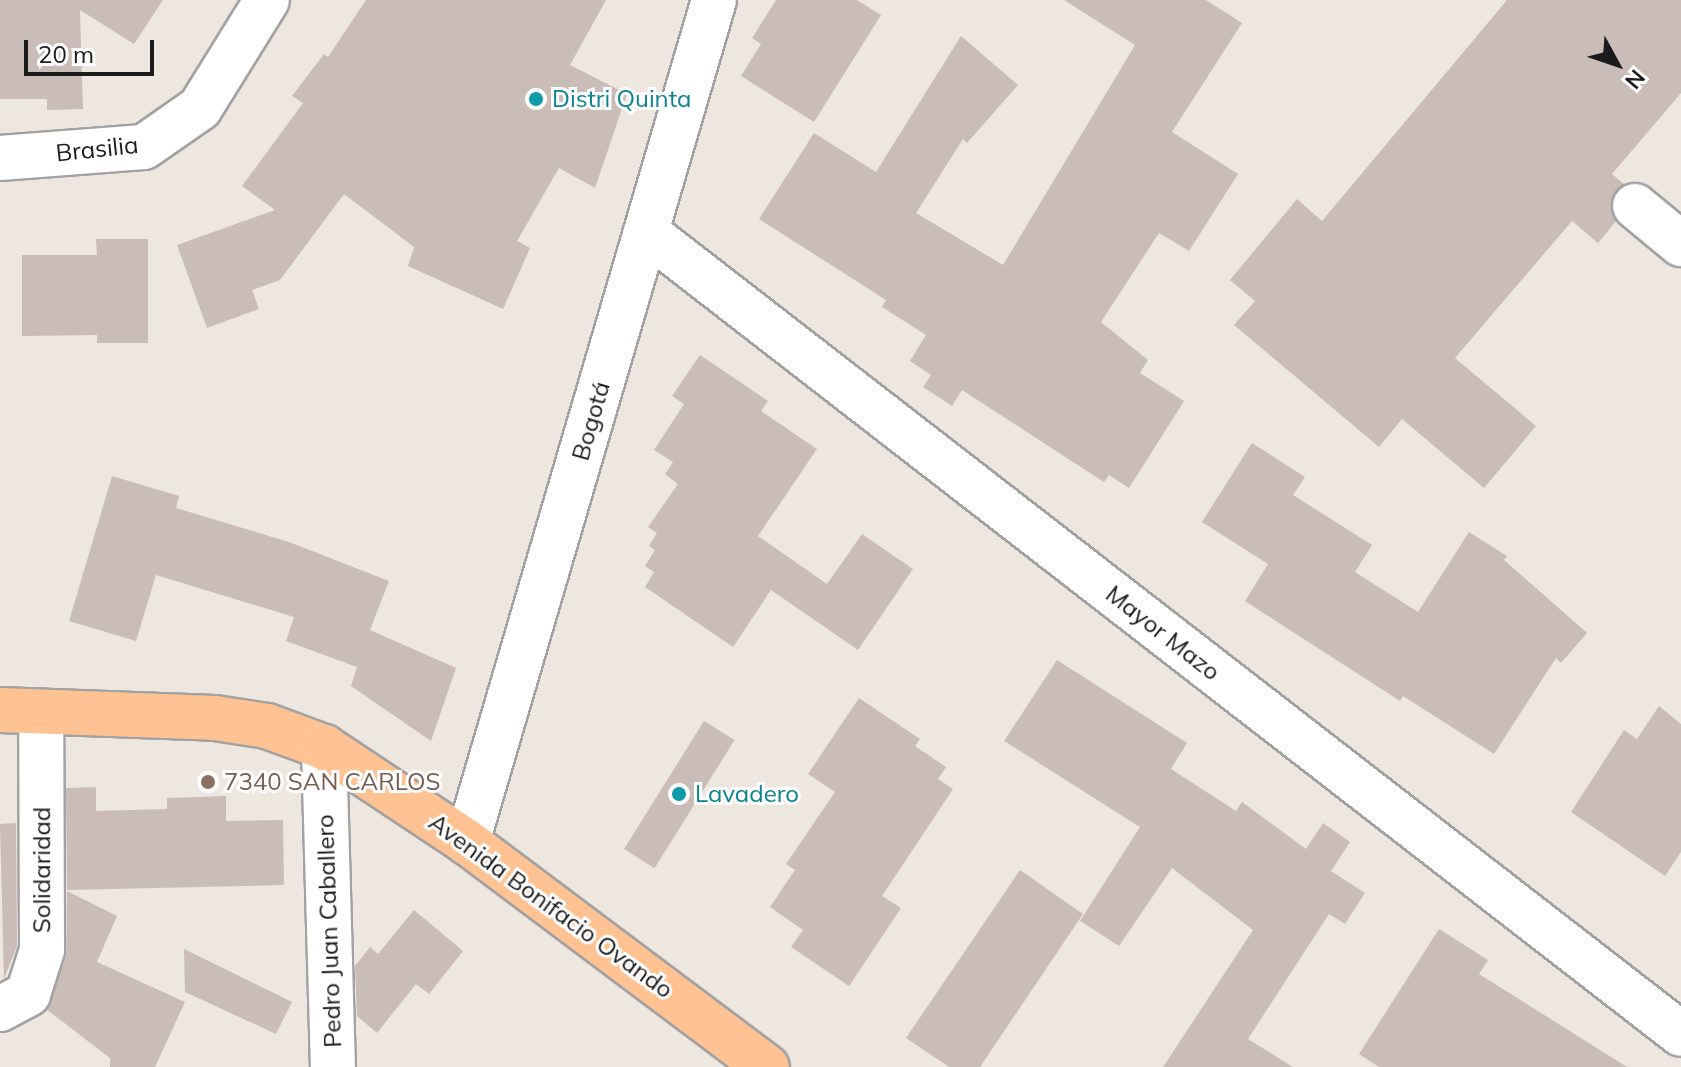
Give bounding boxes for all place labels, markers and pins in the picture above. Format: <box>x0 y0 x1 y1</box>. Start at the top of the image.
place label: Distri Quinta <box>552 85 691 113</box>
marker: Distri Quinta <box>527 90 545 108</box>
place label: 7340 SAN CARLOS <box>224 768 441 796</box>
marker: 7340 SAN CARLOS <box>199 773 217 791</box>
place label: Lavadero <box>695 780 799 808</box>
marker: Lavadero <box>670 785 688 803</box>

